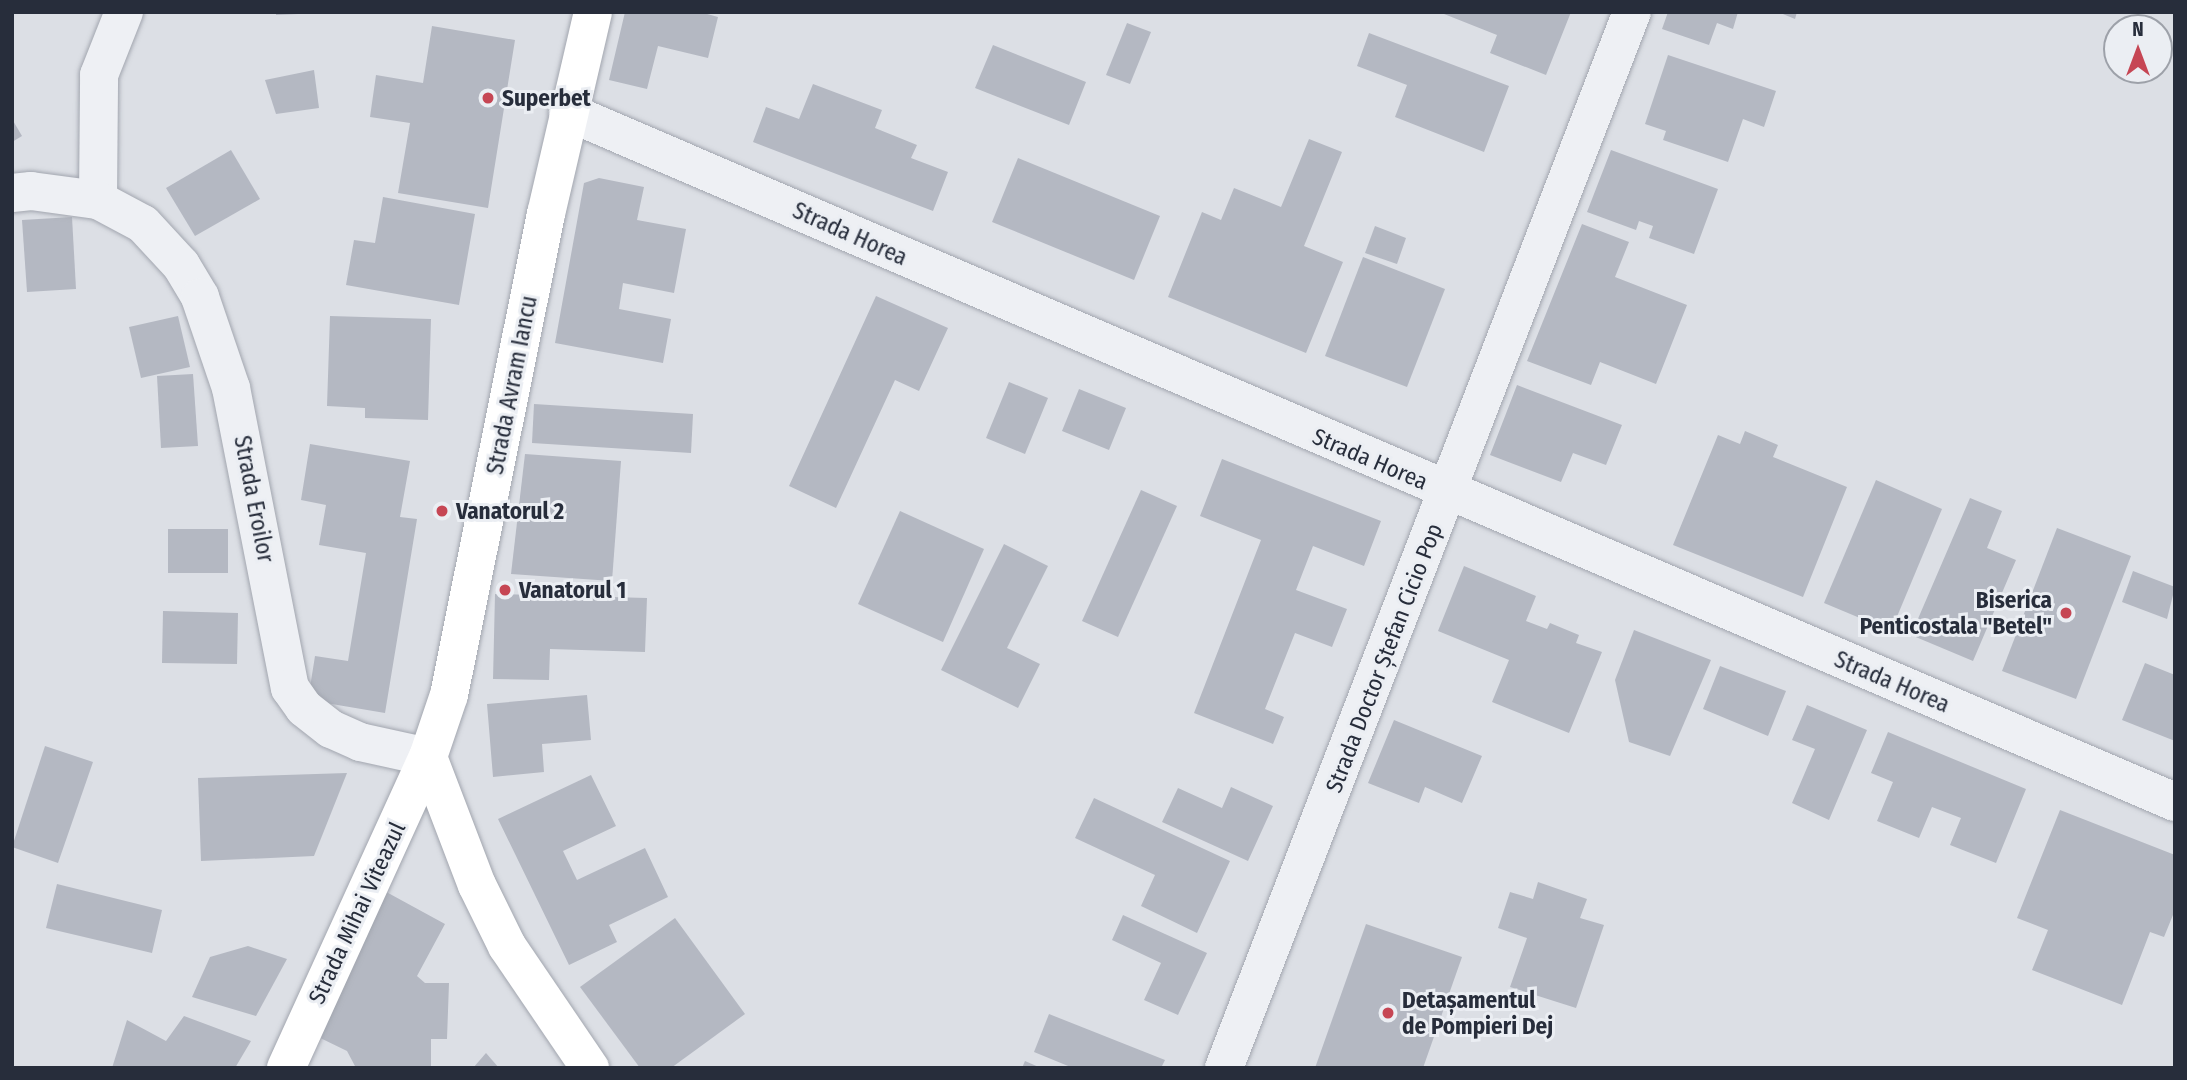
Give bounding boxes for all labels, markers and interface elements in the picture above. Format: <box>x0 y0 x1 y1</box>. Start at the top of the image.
north arrow <box>2103 14 2173 84</box>
text: N <box>2132 18 2144 41</box>
place label: Superbet <box>502 84 591 112</box>
marker: Superbet <box>480 90 496 106</box>
street label: Strada Horea <box>788 197 912 271</box>
street label: Strada Avram Iancu <box>481 293 543 477</box>
street label: Strada Horea <box>1308 422 1432 496</box>
street label: Strada Eroilor <box>228 433 280 565</box>
place label: Vanatorul 2 <box>456 497 564 525</box>
marker: Vanatorul 2 <box>434 503 450 519</box>
street label: Strada Doctor Ștefan Cicio Pop <box>1320 519 1448 797</box>
place label: Vanatorul 1 <box>519 576 626 604</box>
marker: Vanatorul 1 <box>497 582 513 598</box>
place label: Biserica Penticostala "Betel" <box>1860 586 2052 640</box>
marker: Biserica Penticostala "Betel" <box>2058 605 2074 621</box>
street label: Strada Horea <box>1830 645 1954 719</box>
street label: Strada Mihai Viteazul <box>303 818 411 1008</box>
place label: Detașamentul de Pompieri Dej <box>1402 986 1553 1040</box>
marker: Detașamentul de Pompieri Dej <box>1380 1005 1396 1021</box>

